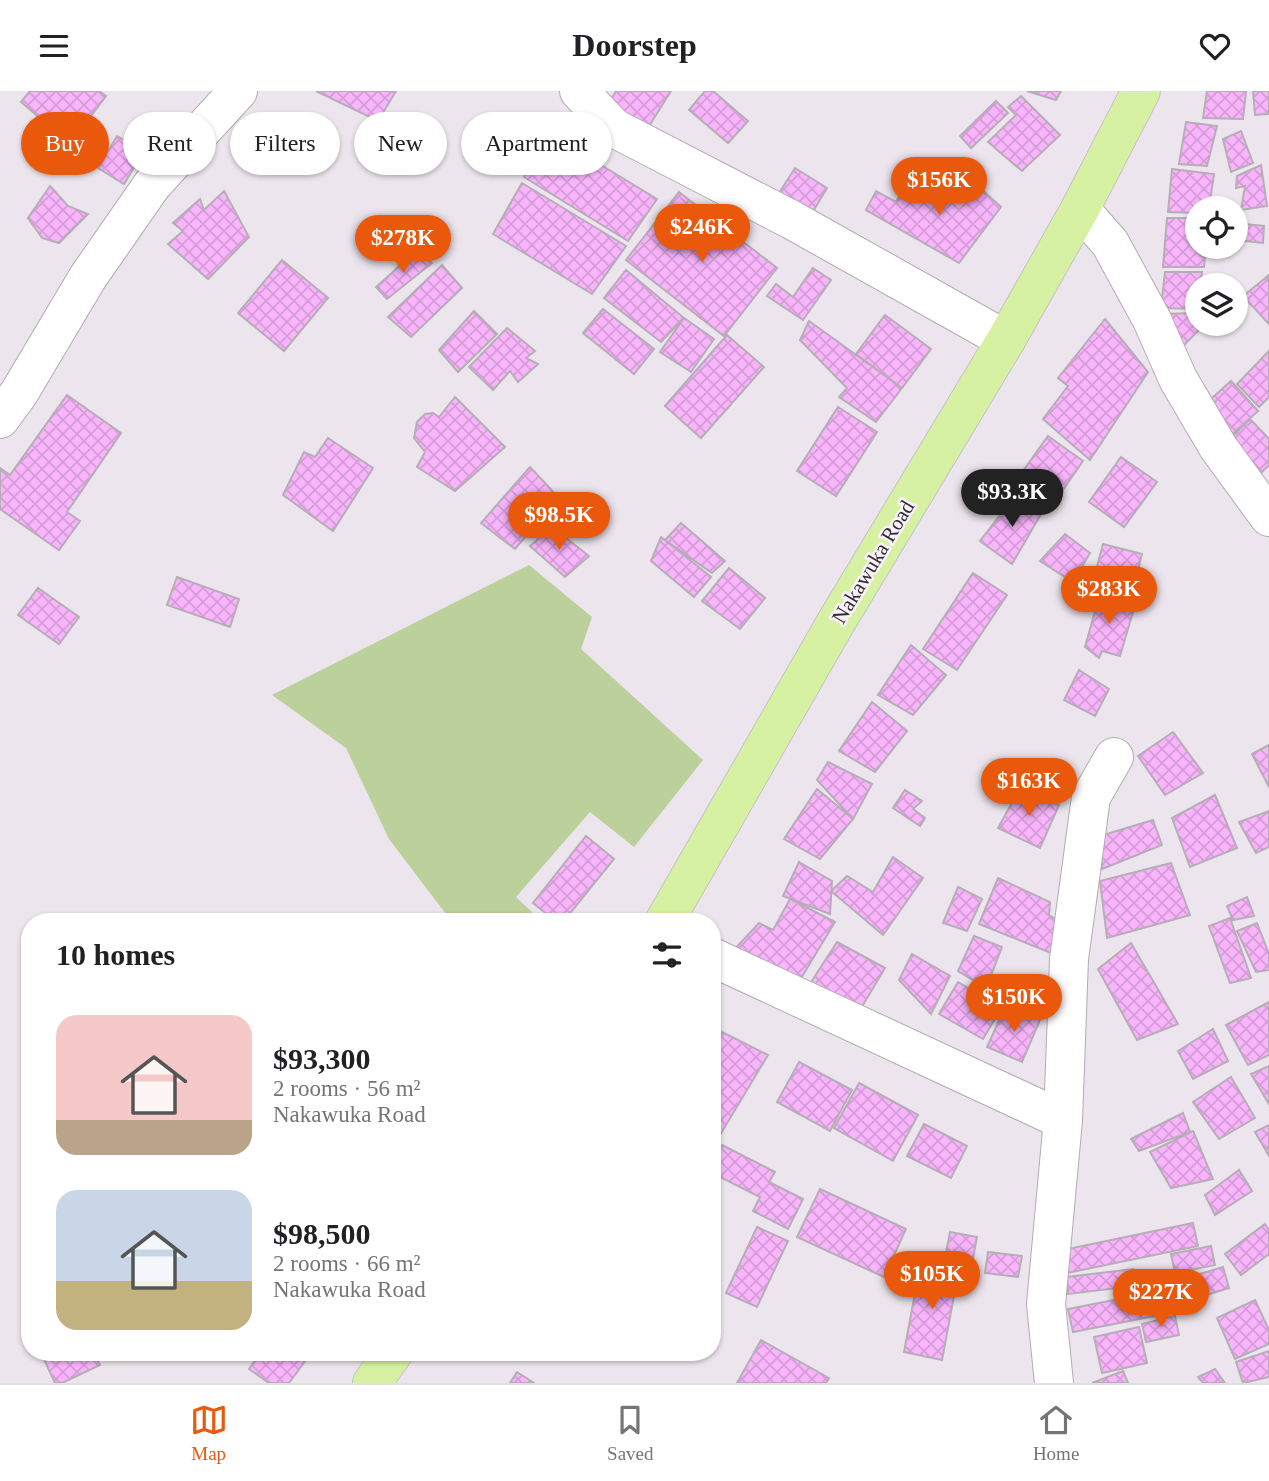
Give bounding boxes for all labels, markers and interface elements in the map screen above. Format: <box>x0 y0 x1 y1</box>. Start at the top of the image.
icon: menu <box>35 27 73 65</box>
text: Doorstep <box>572 27 697 63</box>
icon: heart <box>1196 27 1234 65</box>
chip: Buy <box>21 112 109 175</box>
chip: Rent <box>123 112 216 175</box>
chip: Filters <box>230 112 340 175</box>
chip: New <box>354 112 447 175</box>
chip: Apartment <box>461 112 612 175</box>
pin: $156K <box>890 157 988 217</box>
text: $156K <box>907 167 971 192</box>
map controls <box>1185 196 1248 336</box>
button: locate <box>1185 196 1248 259</box>
pin: $246K <box>653 205 751 264</box>
text: $246K <box>670 214 734 239</box>
pin: $278K <box>354 215 452 275</box>
text: $278K <box>371 225 435 250</box>
button: layers <box>1185 273 1248 336</box>
pin: $93.3K <box>955 469 1069 529</box>
text: $93.3K <box>977 479 1047 504</box>
pin: $98.5K <box>502 493 616 552</box>
street label: Nakawuka Road <box>827 496 919 628</box>
text: $98.5K <box>524 502 594 527</box>
pin: $283K <box>1060 567 1158 626</box>
text: $283K <box>1077 576 1141 601</box>
pin: $163K <box>980 759 1078 818</box>
text: $163K <box>997 768 1061 793</box>
icon: filters <box>648 936 686 974</box>
text: 10 homes <box>56 938 175 971</box>
pin: $150K <box>965 975 1063 1034</box>
text: $150K <box>982 984 1046 1009</box>
text: $93,300 <box>273 1042 371 1075</box>
icon: home <box>112 1043 196 1127</box>
text: 2 rooms · 56 m² <box>273 1076 420 1101</box>
text: Nakawuka Road <box>273 1102 426 1127</box>
text: $98,500 <box>273 1217 371 1250</box>
icon: home <box>112 1218 196 1302</box>
text: 2 rooms · 66 m² <box>273 1251 420 1276</box>
pin: $105K <box>883 1251 981 1311</box>
text: $105K <box>900 1261 964 1286</box>
pin: $227K <box>1112 1269 1210 1329</box>
text: Nakawuka Road <box>273 1277 426 1302</box>
text: $227K <box>1129 1279 1193 1304</box>
tab: Map <box>190 1401 228 1465</box>
tab: Saved <box>607 1401 654 1465</box>
tab: Home <box>1033 1401 1079 1465</box>

